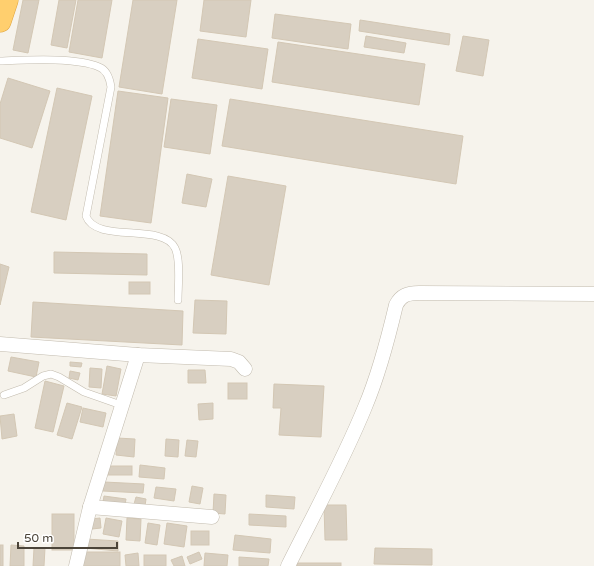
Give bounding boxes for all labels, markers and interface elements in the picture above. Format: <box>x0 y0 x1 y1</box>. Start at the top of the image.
scale bar <box>18 524 117 550</box>
text: 50 m <box>24 531 53 545</box>

